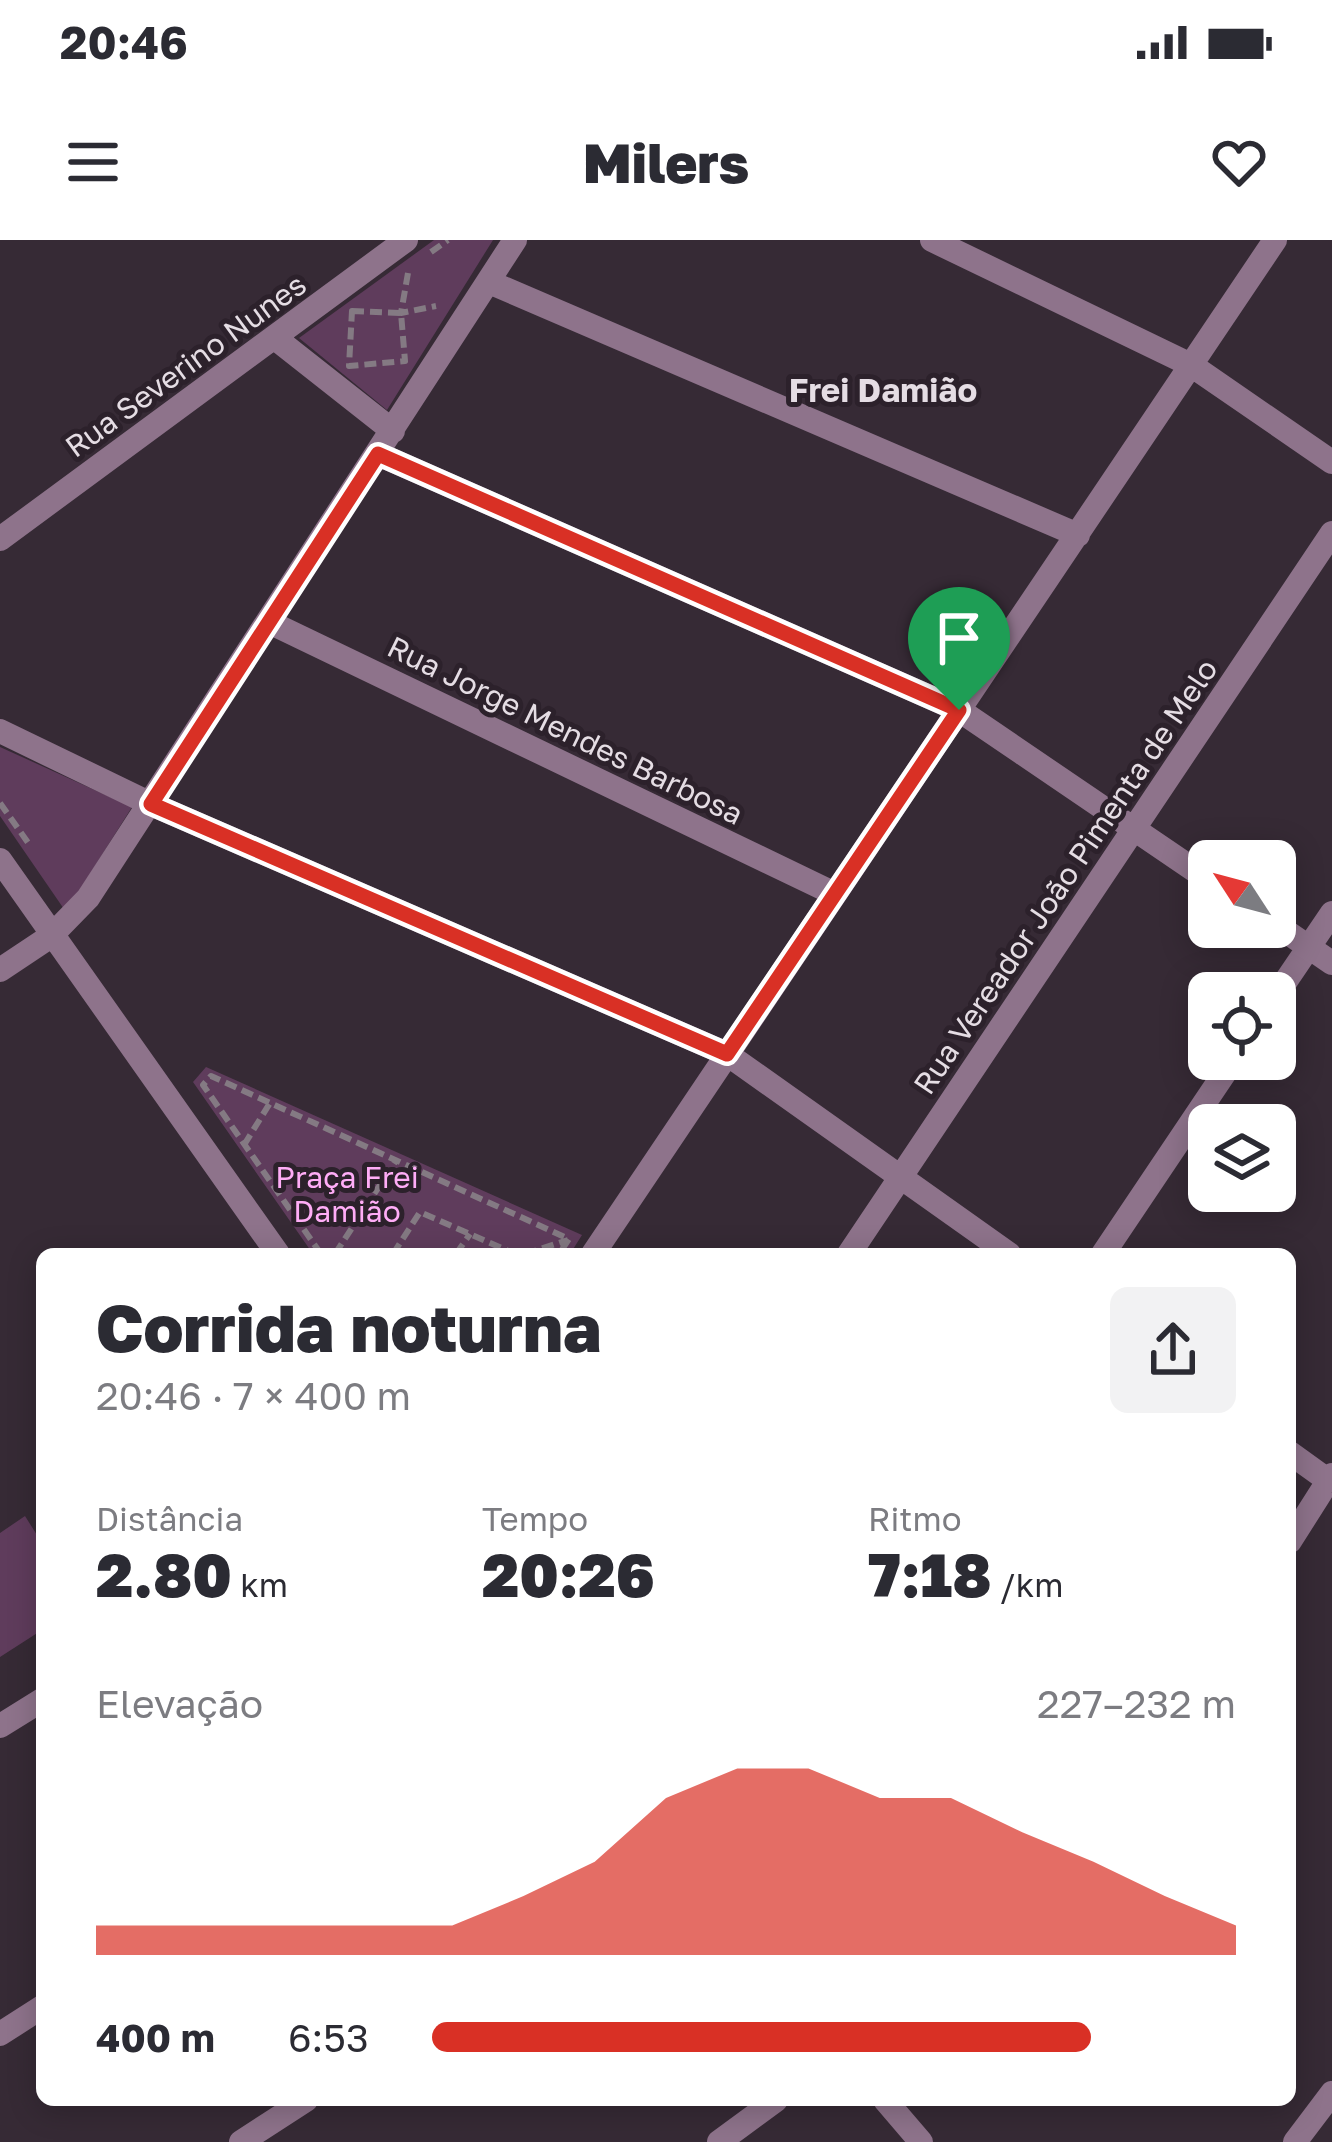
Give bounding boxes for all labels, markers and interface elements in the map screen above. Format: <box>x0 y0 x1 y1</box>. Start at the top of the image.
text: 20:46 <box>60 15 188 69</box>
icon: menu <box>60 129 126 195</box>
icon: heart <box>1206 129 1272 195</box>
text: Milers <box>583 130 749 195</box>
street label: Rua Severino Nunes <box>58 266 313 465</box>
district label: Frei Damião <box>789 370 977 409</box>
pin <box>908 587 1010 710</box>
icon: arrive <box>926 605 992 671</box>
street label: Rua Jorge Mendes Barbosa <box>382 628 749 832</box>
street label: Rua Vereador João Pimenta de Melo <box>906 652 1225 1101</box>
north arrow <box>1188 840 1296 948</box>
map controls <box>1188 840 1296 1212</box>
button: locate <box>1188 972 1296 1080</box>
button: layers <box>1188 1104 1296 1212</box>
park label: Praça Frei Damião <box>275 1159 419 1229</box>
text: Corrida noturna <box>96 1287 601 1367</box>
button: share <box>1110 1287 1236 1413</box>
text: 20:46 · 7 × 400 m <box>96 1372 411 1419</box>
text: Distância <box>96 1499 243 1538</box>
text: Tempo <box>482 1499 588 1538</box>
text: Ritmo <box>868 1499 962 1538</box>
text: 2.80 <box>96 1538 232 1610</box>
text: 20:26 <box>482 1538 655 1610</box>
text: 7:18 <box>868 1538 992 1610</box>
text: km <box>232 1565 288 1604</box>
text: /km <box>992 1565 1064 1604</box>
text: Elevação <box>96 1680 263 1727</box>
text: 227–232 m <box>1037 1680 1236 1727</box>
text: 400 m <box>96 2014 215 2061</box>
text: 6:53 <box>288 2014 369 2061</box>

